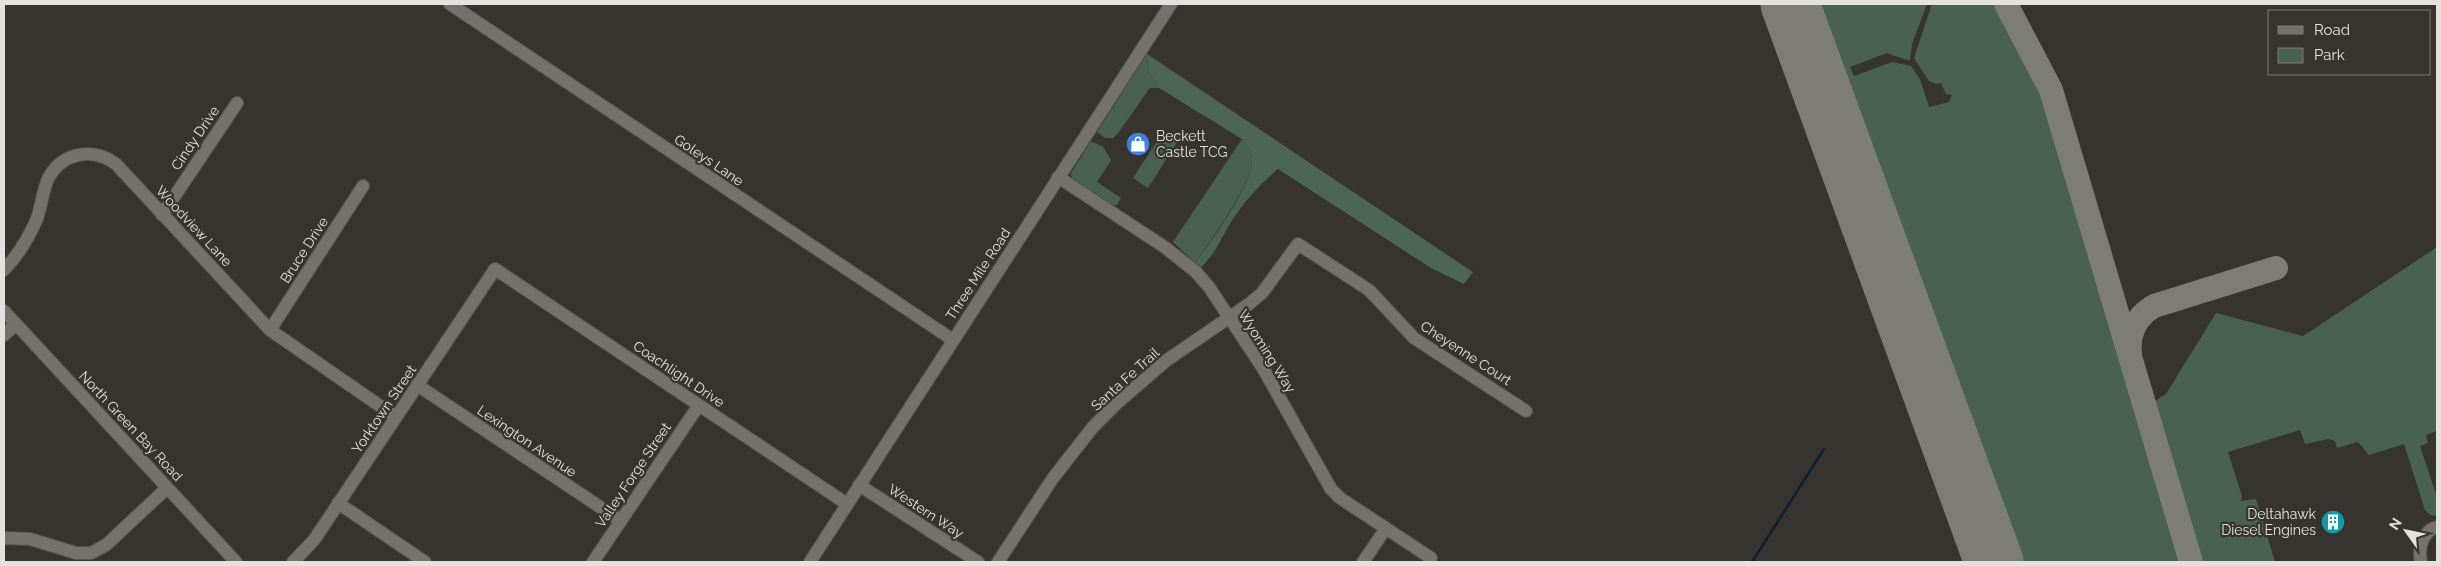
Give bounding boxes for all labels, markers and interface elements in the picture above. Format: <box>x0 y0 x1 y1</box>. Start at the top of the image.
legend <box>2268 10 2431 75</box>
text: Road <box>2314 21 2350 39</box>
text: Park <box>2314 46 2345 64</box>
street label: Cindy Drive <box>168 103 222 173</box>
place label: Beckett Castle TCG <box>1156 128 1228 160</box>
street label: Goleys Lane <box>671 131 747 189</box>
shop icon: Beckett Castle TCG <box>1125 131 1151 157</box>
street label: Woodview Lane <box>153 182 235 270</box>
street label: Bruce Drive <box>277 214 331 286</box>
street label: Three Mile Road <box>942 225 1014 323</box>
street label: Wyoming Way <box>1235 307 1299 396</box>
street label: Cheyenne Court <box>1417 318 1515 389</box>
street label: Coachlight Drive <box>630 338 728 410</box>
street label: Santa Fe Trail <box>1088 344 1162 414</box>
street label: Yorktown Street <box>349 362 420 456</box>
street label: North Green Bay Road <box>76 368 186 484</box>
street label: Lexington Avenue <box>474 402 580 480</box>
street label: Valley Forge Street <box>592 419 674 530</box>
street label: Western Way <box>885 481 967 541</box>
place label: Deltahawk Diesel Engines <box>2221 506 2317 538</box>
north arrow <box>2381 506 2431 556</box>
building icon: Deltahawk Diesel Engines <box>2320 509 2346 535</box>
text: N <box>2385 515 2405 533</box>

